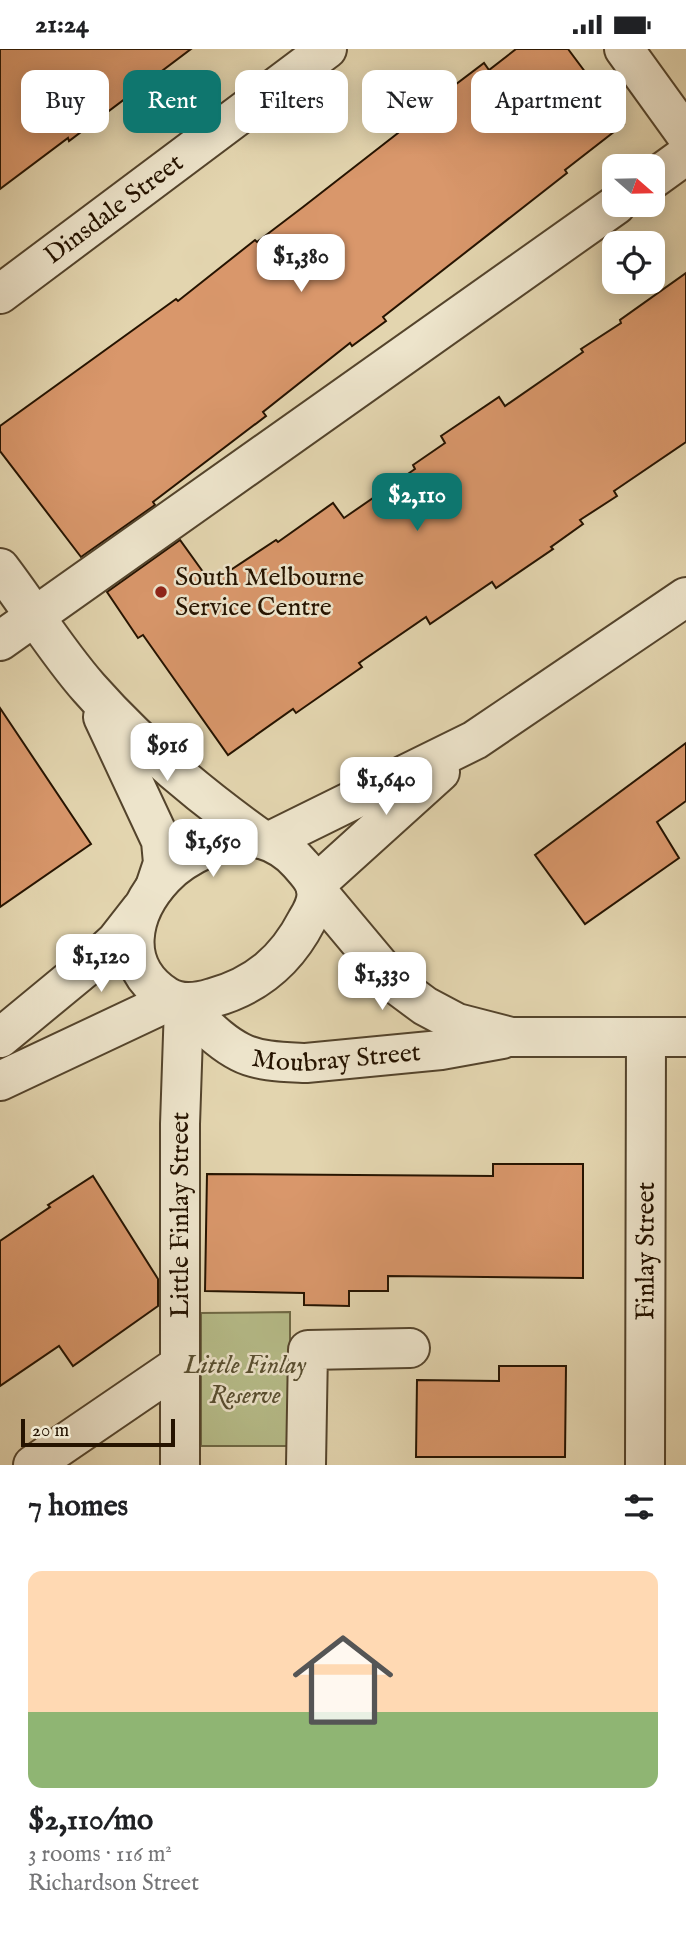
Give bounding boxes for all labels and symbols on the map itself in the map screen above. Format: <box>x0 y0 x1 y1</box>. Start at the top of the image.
street label: Dinsdale Street <box>38 146 190 272</box>
north arrow <box>602 154 665 217</box>
pin: $1,380 <box>244 235 358 294</box>
pin: $2,110 <box>360 473 474 533</box>
place label: South Melbourne Service Centre <box>175 561 364 624</box>
marker: South Melbourne Service Centre <box>153 584 169 600</box>
pin: $916 <box>126 723 208 783</box>
pin: $1,640 <box>329 757 443 817</box>
pin: $1,650 <box>156 819 270 879</box>
pin: $1,120 <box>44 935 158 994</box>
pin: $1,330 <box>325 953 439 1012</box>
street label: Moubray Street <box>249 1036 422 1080</box>
street label: Little Finlay Street <box>164 1111 197 1318</box>
street label: Finlay Street <box>629 1182 662 1320</box>
park label: Little Finlay Reserve <box>183 1349 307 1412</box>
scale bar <box>21 1416 175 1448</box>

